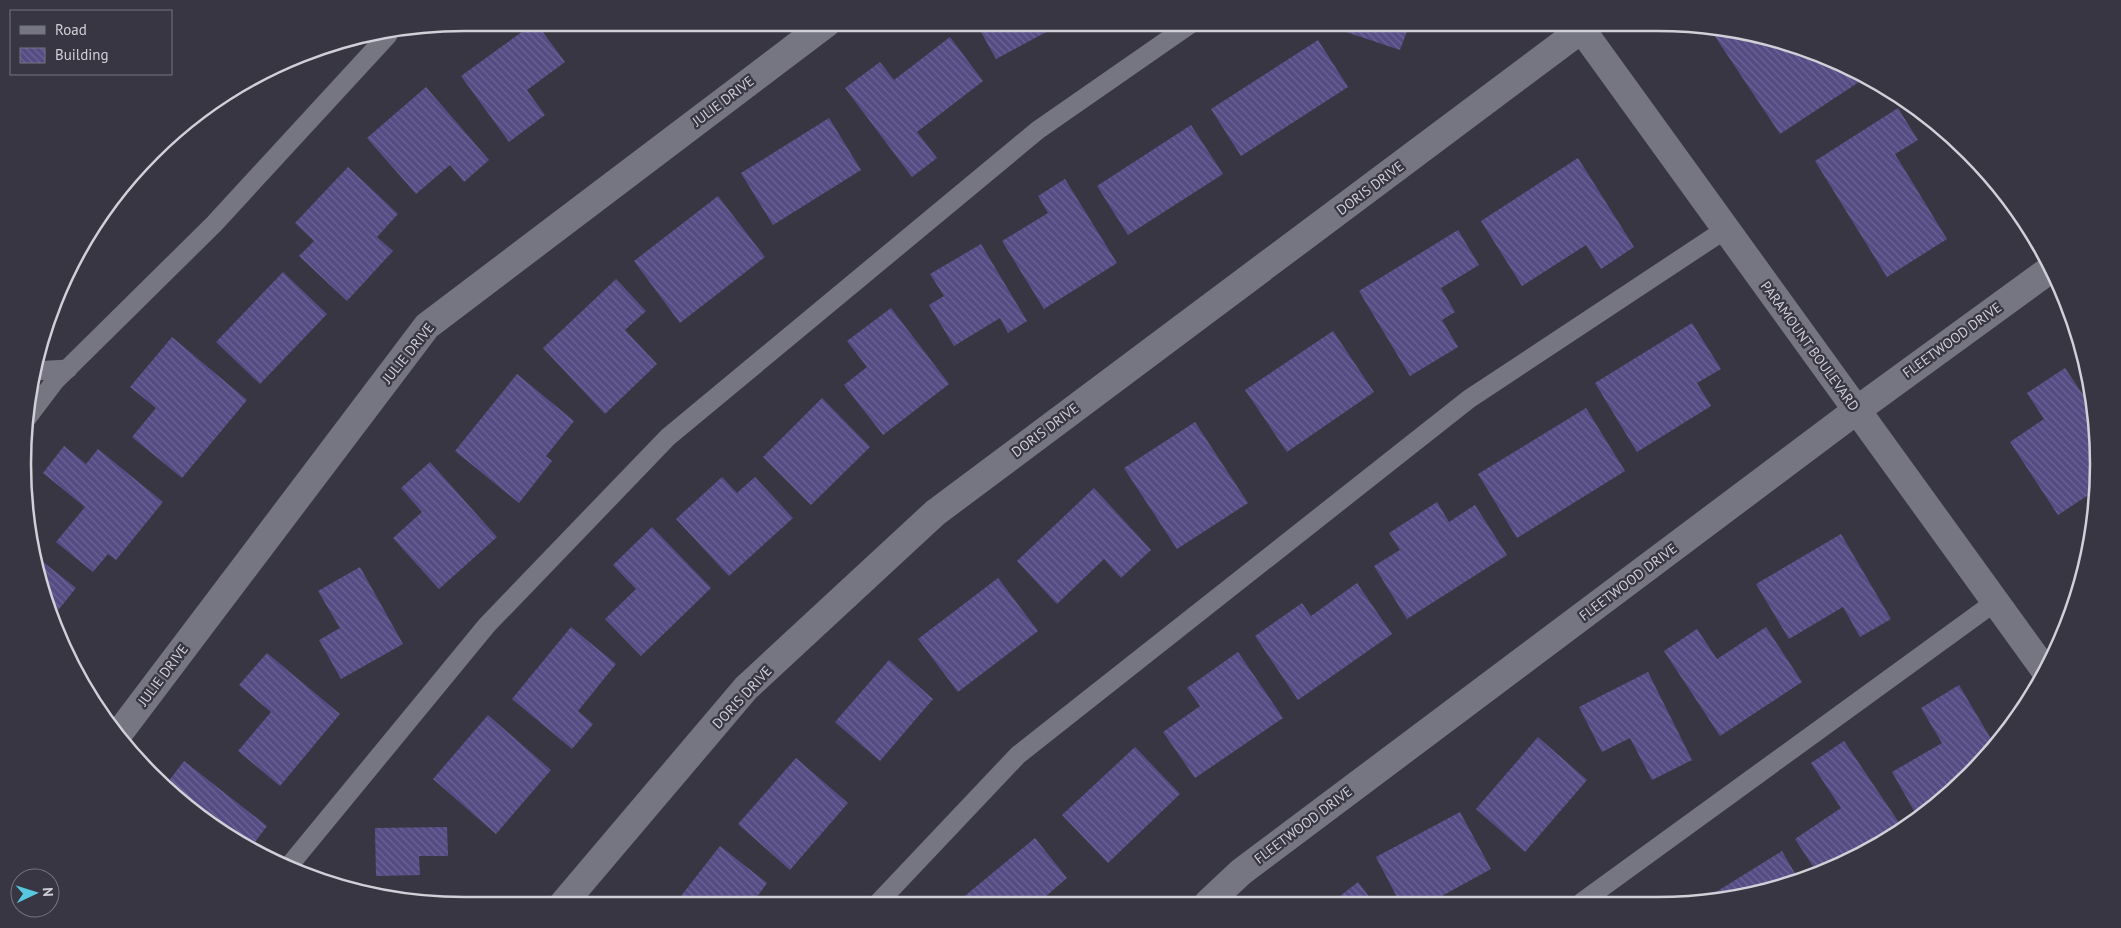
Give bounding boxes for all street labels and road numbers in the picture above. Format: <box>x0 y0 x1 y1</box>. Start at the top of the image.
street label: JULIE DRIVE <box>688 72 757 131</box>
street label: DORIS DRIVE <box>1333 157 1407 219</box>
street label: PARAMOUNT BOULEVARD <box>1757 278 1863 414</box>
street label: FLEETWOOD DRIVE <box>1899 298 2005 382</box>
street label: JULIE DRIVE <box>377 319 438 388</box>
street label: DORIS DRIVE <box>1008 399 1082 461</box>
street label: FLEETWOOD DRIVE <box>1576 539 1680 625</box>
street label: JULIE DRIVE <box>133 641 192 710</box>
street label: DORIS DRIVE <box>708 662 776 732</box>
street label: FLEETWOOD DRIVE <box>1251 782 1355 868</box>

